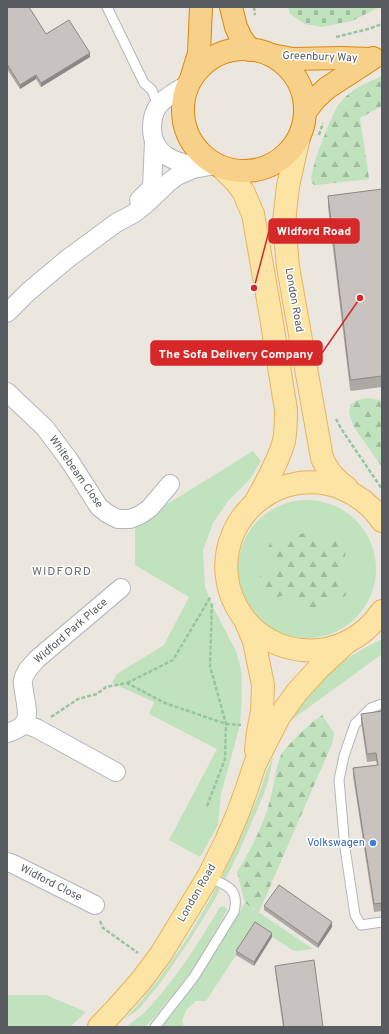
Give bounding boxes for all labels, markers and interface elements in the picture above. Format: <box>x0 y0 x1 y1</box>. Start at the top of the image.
street label: Greenbury Way <box>282 49 358 65</box>
callout: Widford Road <box>269 219 359 243</box>
text: Widford Road <box>277 224 351 240</box>
street label: London Road <box>281 267 307 333</box>
callout: The Sofa Delivery Company <box>151 341 322 365</box>
text: The Sofa Delivery Company <box>159 347 313 363</box>
street label: Whitebeam Close <box>46 433 106 511</box>
district label: WIDFORD <box>32 564 92 580</box>
street label: Widford Park Place <box>31 595 111 667</box>
place label: Volkswagen <box>307 836 365 850</box>
marker: Volkswagen <box>368 838 378 848</box>
street label: Widford Close <box>18 861 84 905</box>
street label: London Road <box>175 861 219 925</box>

